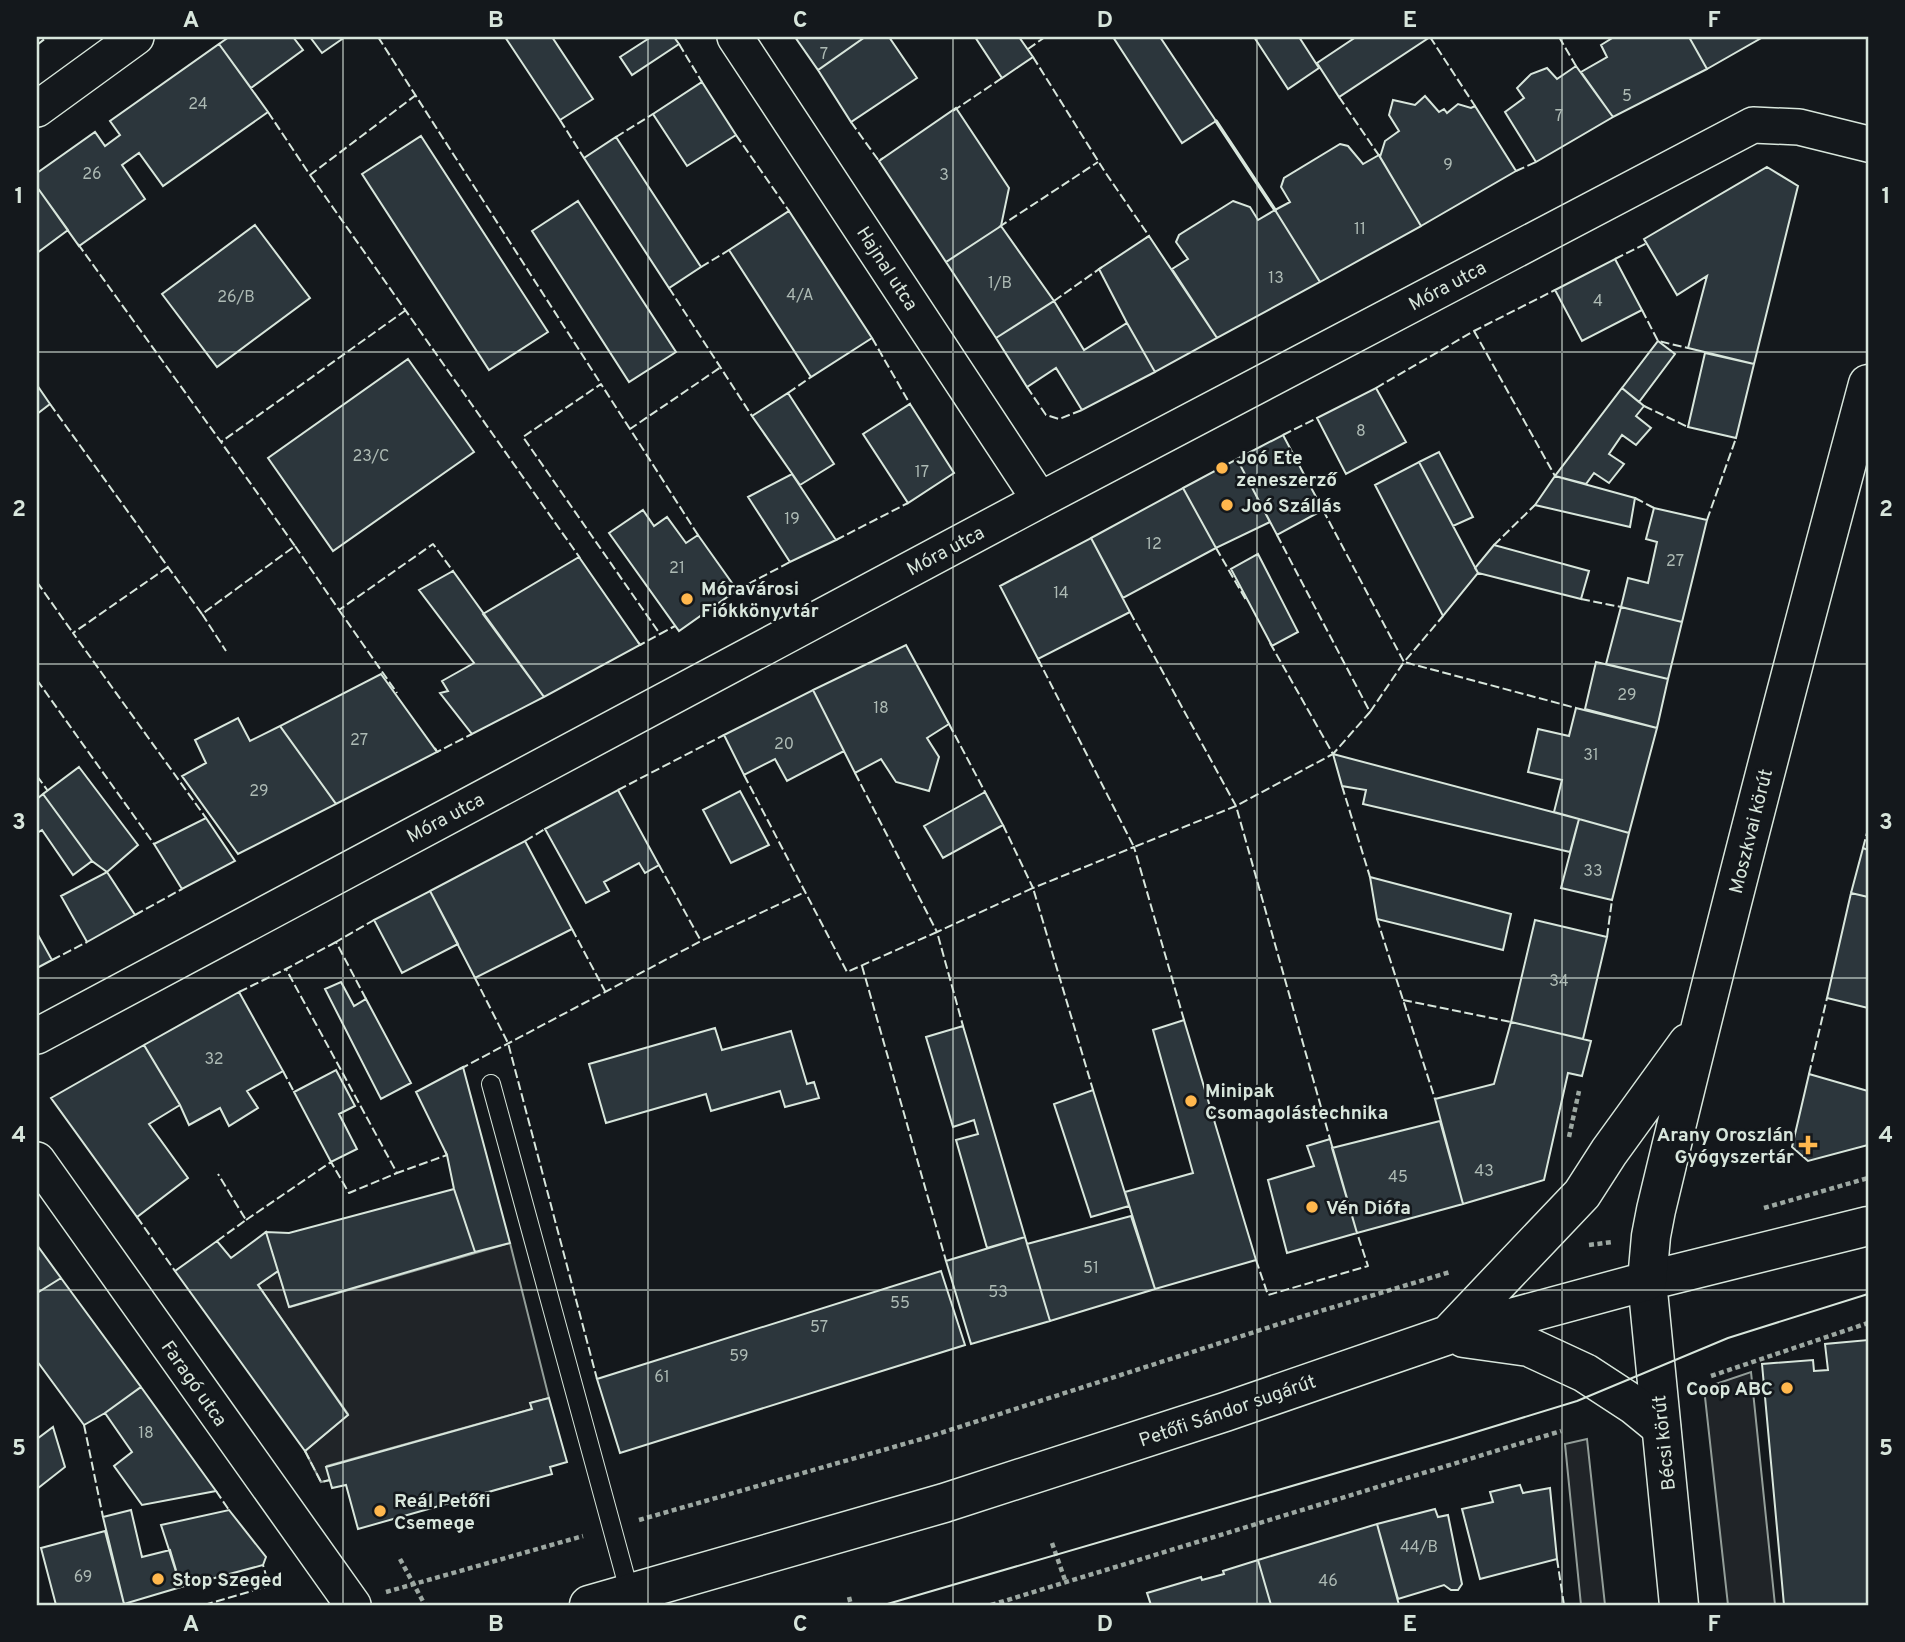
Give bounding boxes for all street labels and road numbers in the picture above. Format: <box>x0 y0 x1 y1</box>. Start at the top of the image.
street label: Hajnal utca <box>850 223 922 316</box>
street label: Móra utca <box>1405 256 1491 317</box>
street label: Móra utca <box>903 521 989 582</box>
street label: Moszkvai körút <box>1725 767 1779 896</box>
street label: Móra utca <box>403 788 489 849</box>
street label: Faragó utca <box>155 1337 232 1432</box>
street label: Petőfi Sándor sugárút <box>1136 1370 1319 1453</box>
street label: Bécsi körút <box>1648 1394 1682 1492</box>

